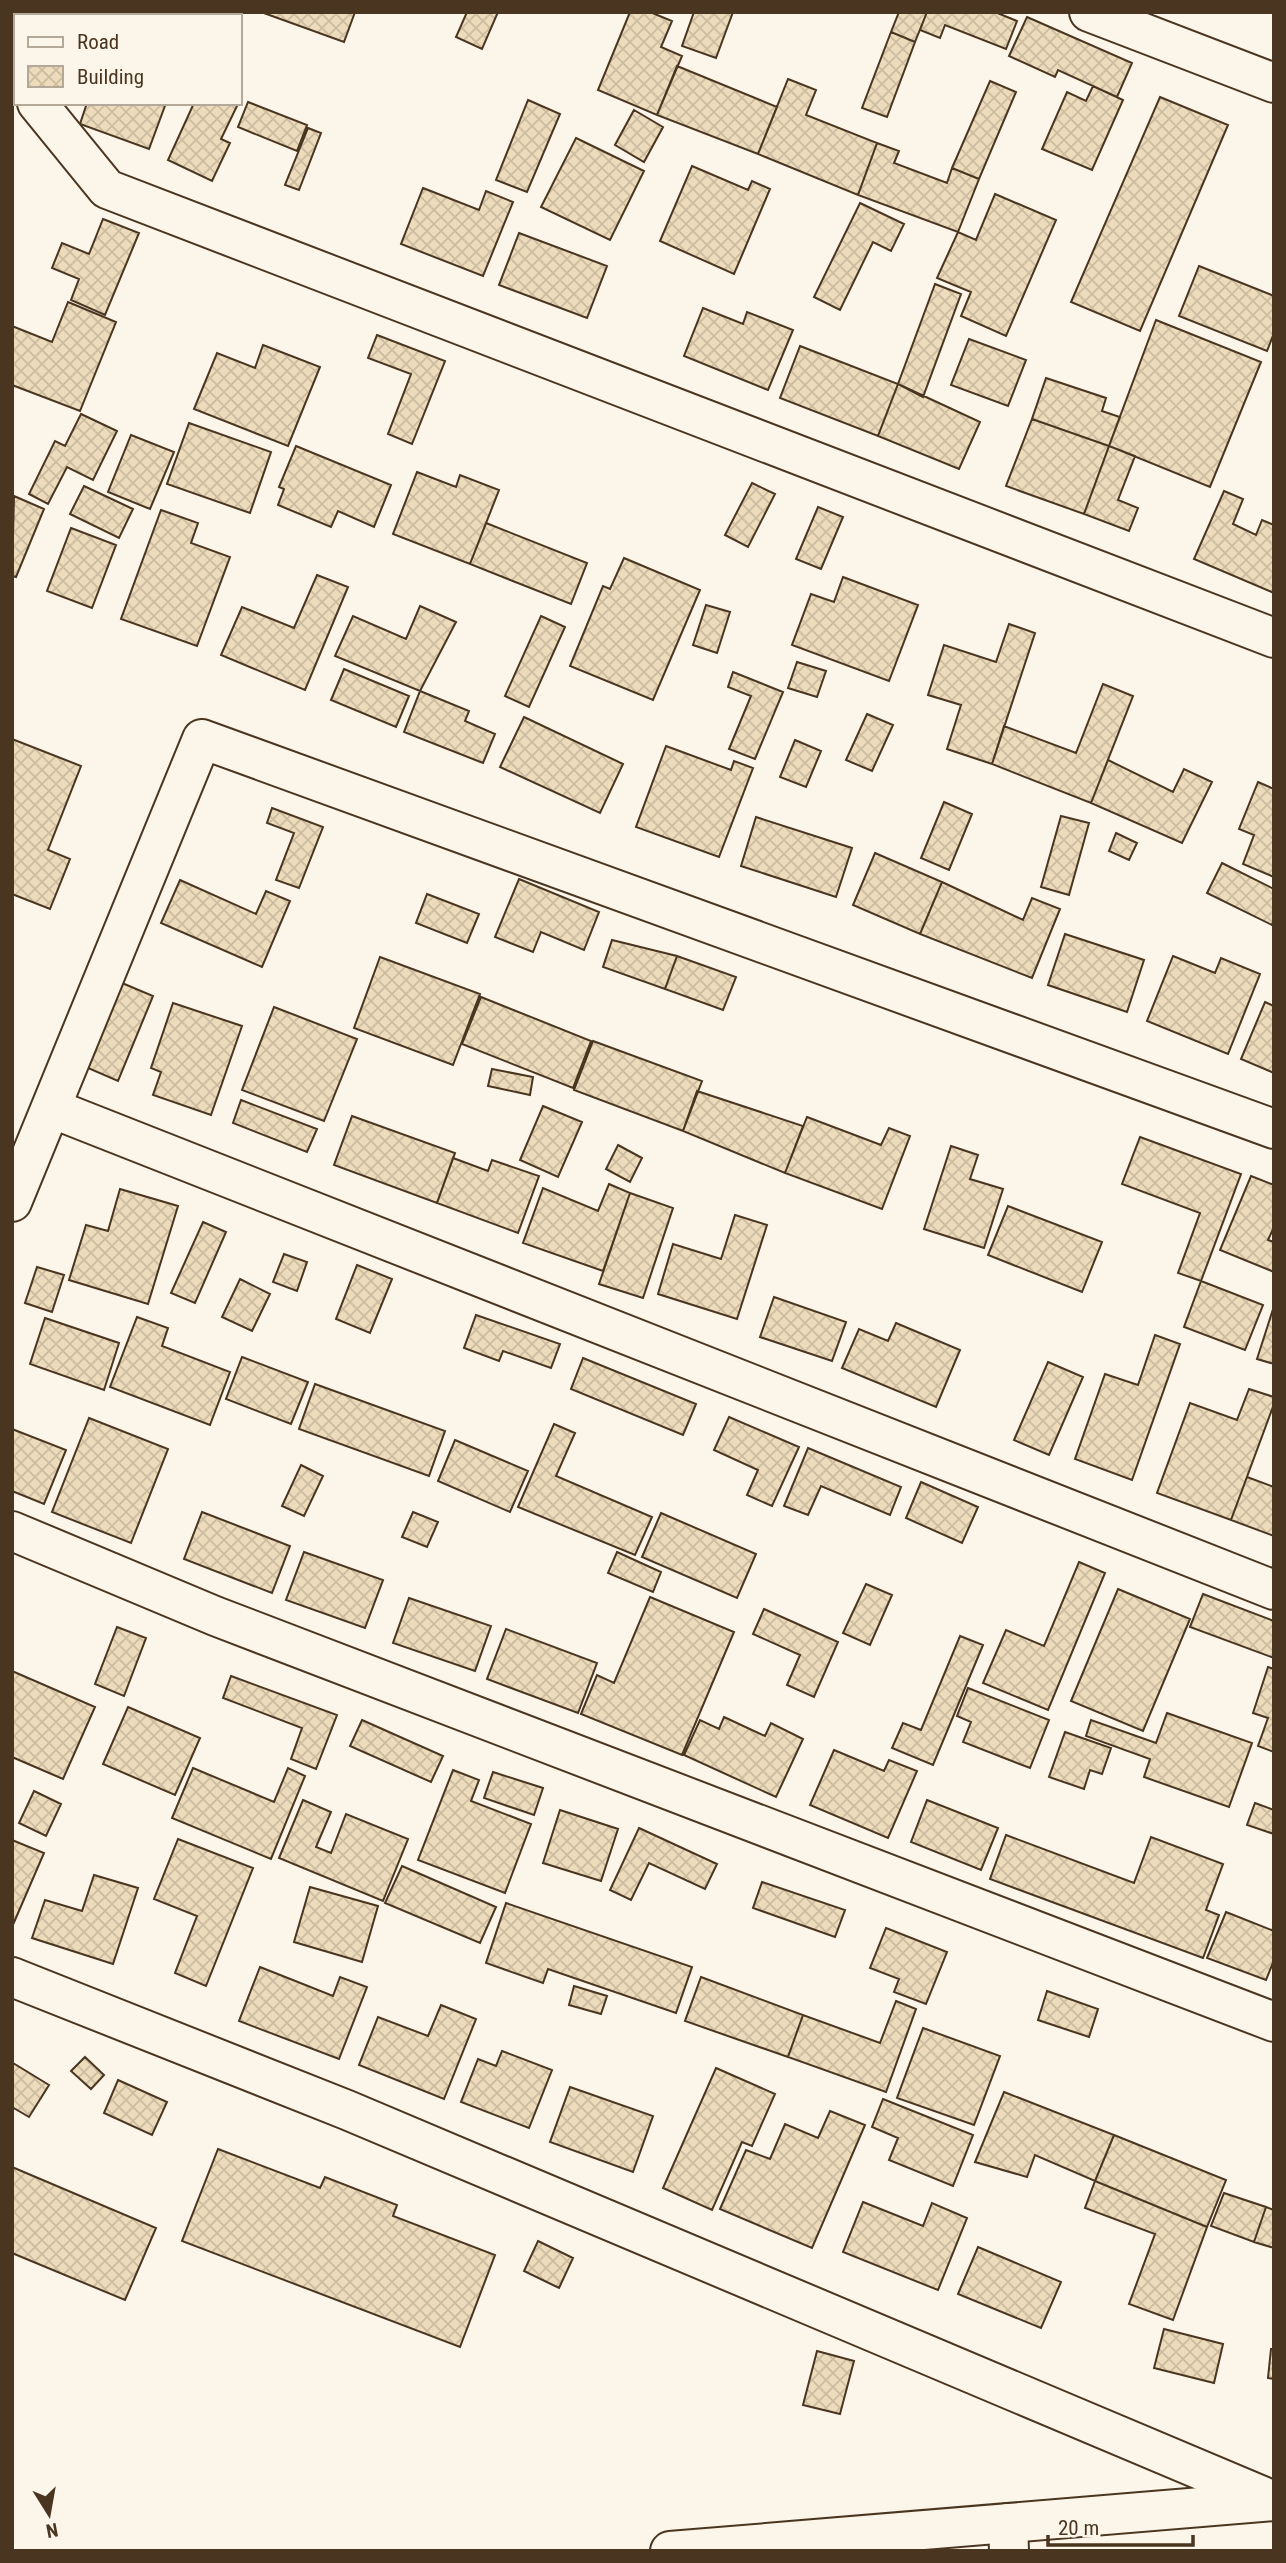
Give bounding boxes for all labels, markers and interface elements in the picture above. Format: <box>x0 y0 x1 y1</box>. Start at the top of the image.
legend <box>14 14 242 105</box>
text: Road <box>77 30 119 54</box>
text: Building <box>77 65 144 89</box>
north arrow <box>14 2479 84 2549</box>
scale bar <box>1048 2504 1193 2548</box>
text: 20 m <box>1058 2516 1099 2540</box>
text: N <box>44 2518 60 2543</box>

